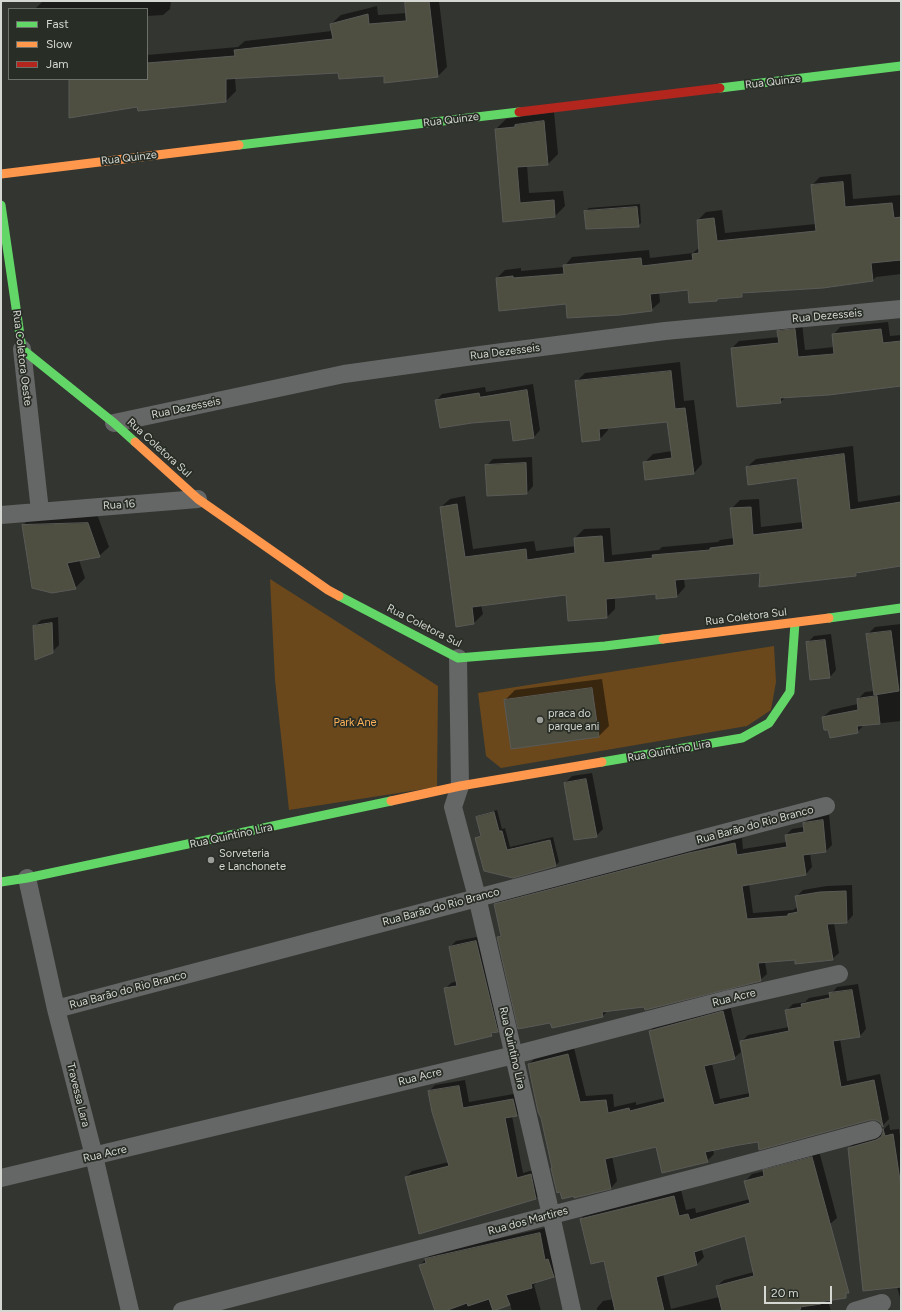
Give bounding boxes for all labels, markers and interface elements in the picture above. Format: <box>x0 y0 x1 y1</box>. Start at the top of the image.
legend <box>8 8 148 80</box>
text: Fast <box>46 17 69 31</box>
text: Slow <box>46 37 72 51</box>
text: Jam <box>46 57 69 71</box>
street label: Rua Quinze <box>744 72 802 92</box>
street label: Rua Quinze <box>422 110 480 130</box>
street label: Rua Quinze <box>100 148 158 168</box>
street label: Rua Dezesseis <box>791 306 863 326</box>
street label: Rua Coletora Oeste <box>10 309 34 407</box>
street label: Rua Dezesseis <box>469 341 541 363</box>
street label: Rua Dezesseis <box>150 394 222 422</box>
street label: Rua Coletora Sul <box>124 416 194 480</box>
street label: Rua 16 <box>103 497 135 513</box>
street label: Rua Coletora Sul <box>384 602 464 650</box>
street label: Rua Coletora Sul <box>705 605 787 629</box>
place label: praca do parque ani <box>548 707 599 733</box>
marker: praca do parque ani <box>535 715 545 725</box>
park label: Park Ane <box>333 716 377 730</box>
street label: Rua Quintino Lira <box>626 737 712 765</box>
street label: Rua Barão do Rio Branco <box>695 803 815 847</box>
street label: Rua Quintino Lira <box>188 821 274 851</box>
place label: Sorveteria e Lanchonete <box>219 847 286 873</box>
marker: Sorveteria e Lanchonete <box>206 855 216 865</box>
street label: Rua Barão do Rio Branco <box>381 885 501 929</box>
street label: Rua Barão do Rio Branco <box>68 968 188 1012</box>
street label: Rua Acre <box>711 986 757 1010</box>
street label: Rua Quintino Lira <box>496 1005 528 1091</box>
street label: Travessa Lara <box>64 1062 92 1128</box>
street label: Rua Acre <box>397 1065 443 1089</box>
street label: Rua Acre <box>82 1143 128 1165</box>
street label: Rua dos Martires <box>487 1204 569 1238</box>
scale bar <box>766 1278 834 1304</box>
text: 20 m <box>771 1286 799 1300</box>

